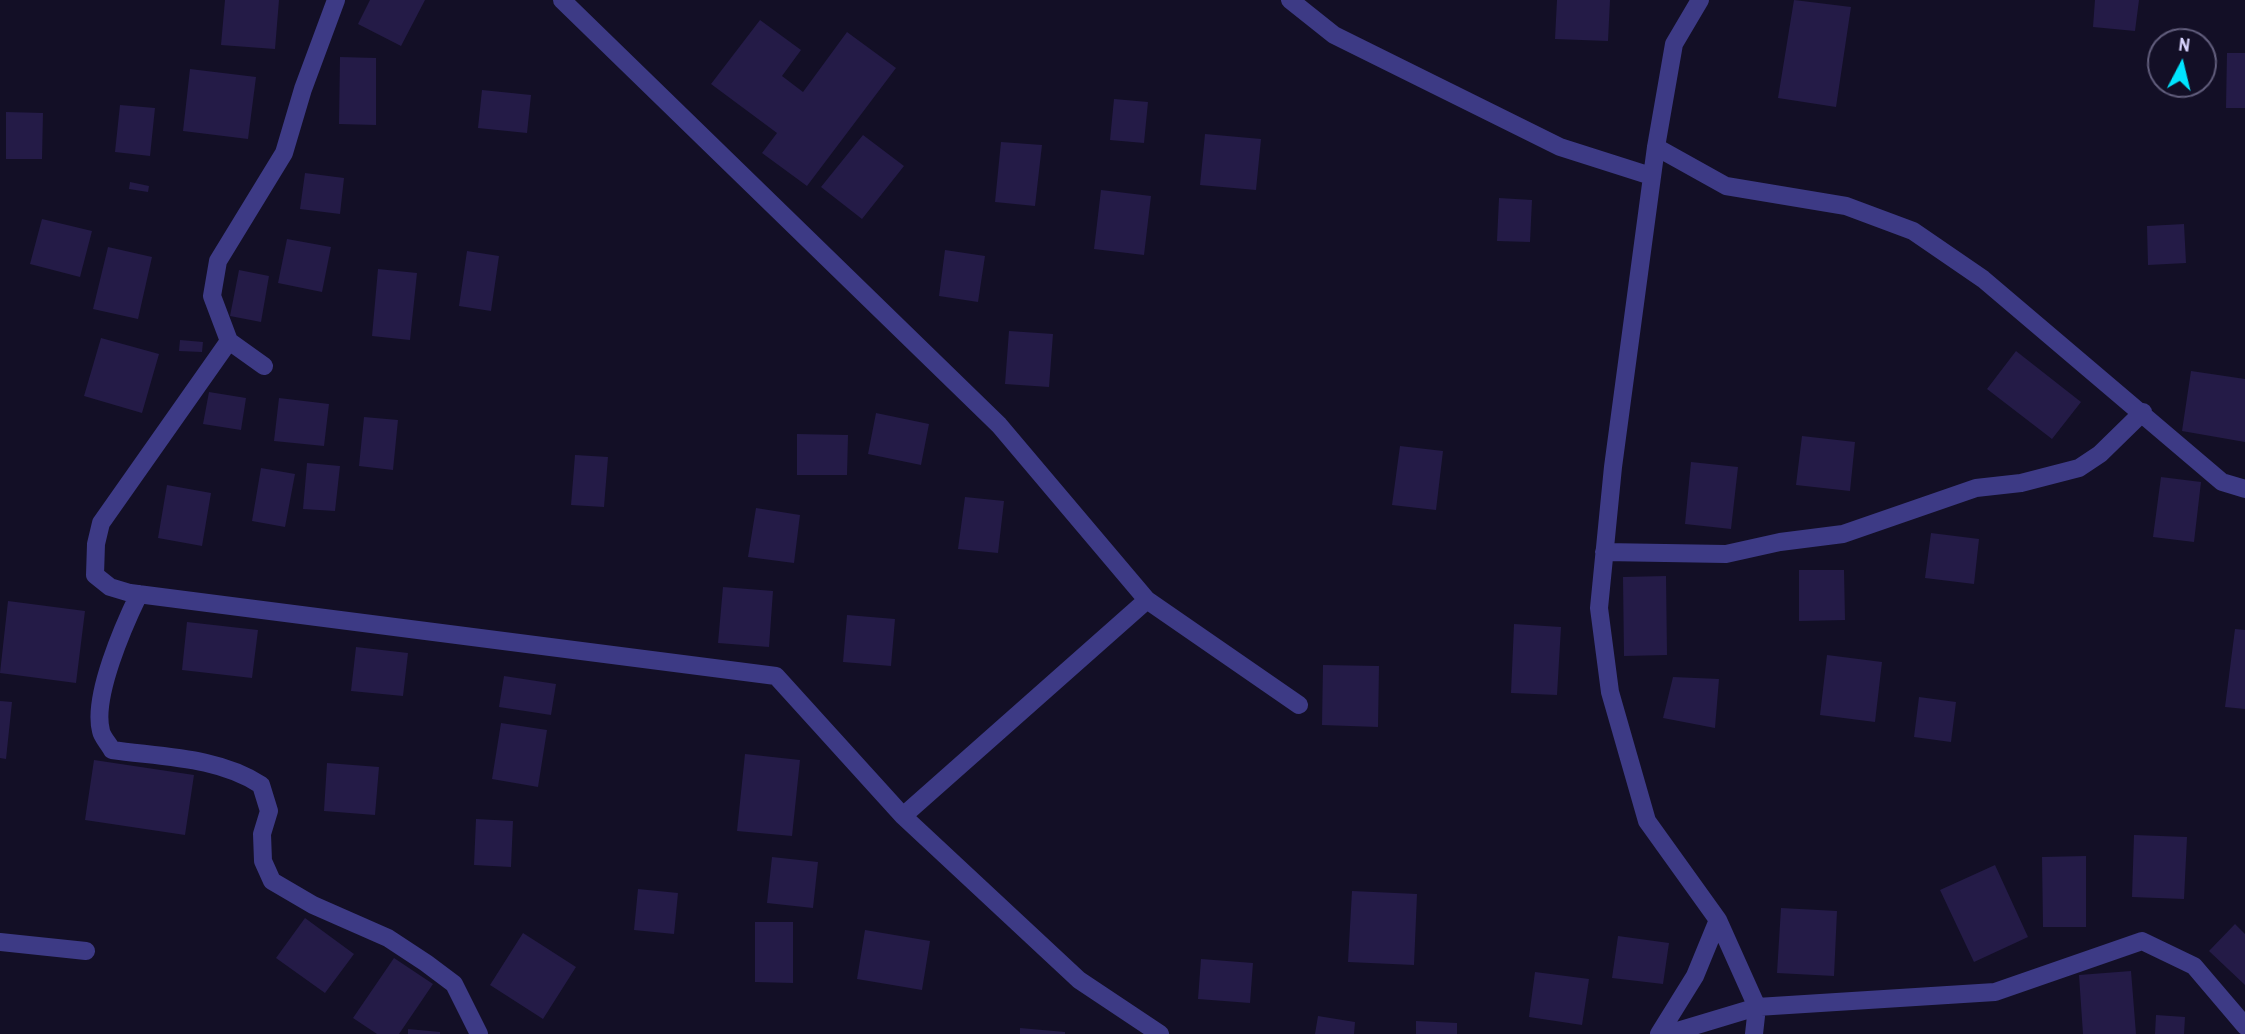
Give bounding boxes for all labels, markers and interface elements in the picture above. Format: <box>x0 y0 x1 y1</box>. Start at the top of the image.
north arrow <box>2147 28 2217 98</box>
text: N <box>2177 31 2191 58</box>

